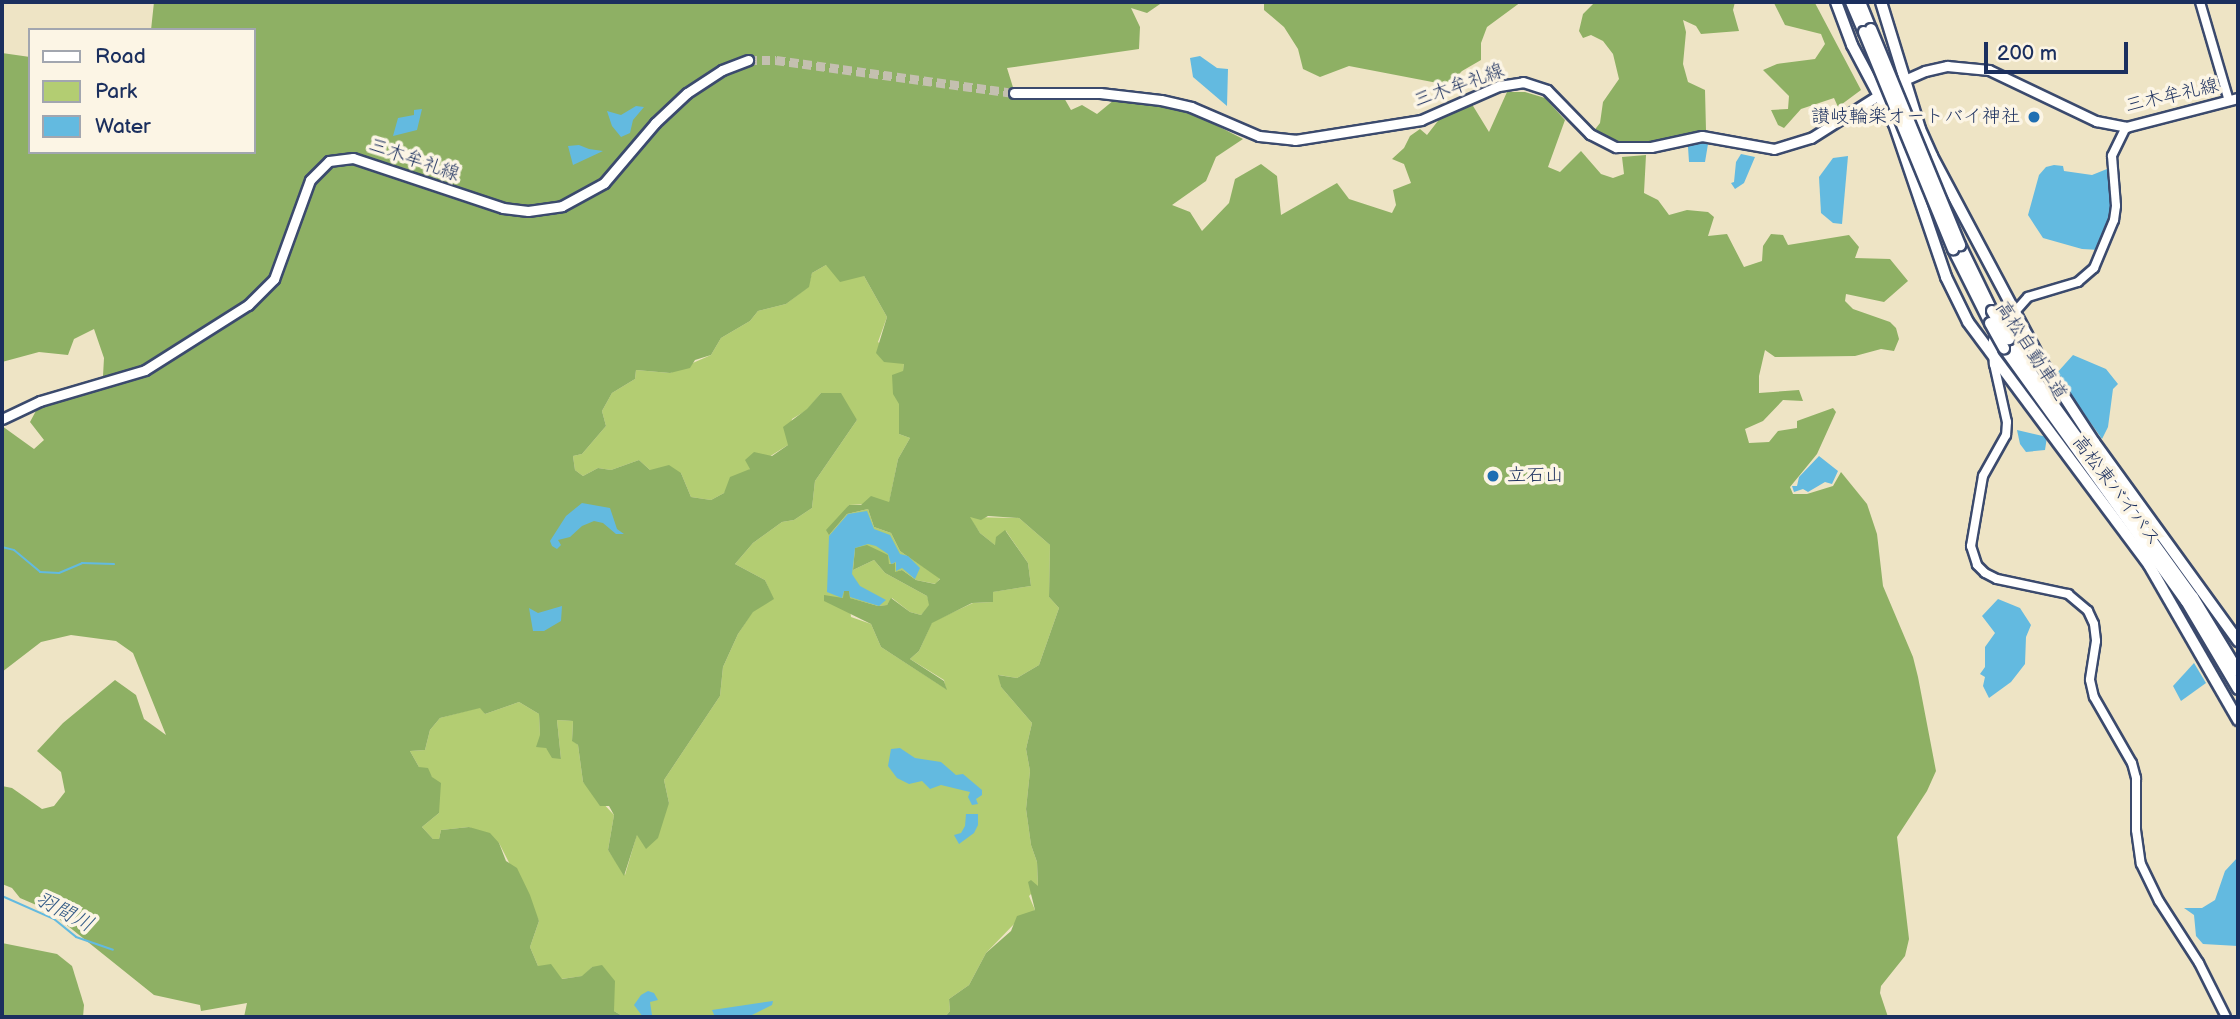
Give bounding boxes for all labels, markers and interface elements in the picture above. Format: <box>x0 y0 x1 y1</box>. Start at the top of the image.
legend <box>28 28 256 154</box>
scale bar <box>1988 28 2132 72</box>
text: 200 m <box>1997 41 2057 66</box>
text: Road <box>95 44 146 69</box>
street label: 三木牟礼線 <box>1410 59 1508 113</box>
street label: 三木牟礼線 <box>2123 74 2221 118</box>
text: Park <box>95 79 137 104</box>
place label: 讃岐輪楽オートバイ神社 <box>1811 106 2020 128</box>
marker: 讃岐輪楽オートバイ神社 <box>2026 109 2042 125</box>
text: Water <box>95 114 151 139</box>
street label: 三木牟礼線 <box>365 134 463 186</box>
street label: 高松自動車道 <box>1990 297 2072 405</box>
street label: 高松東バイパス <box>2067 431 2165 551</box>
place label: 立石山 <box>1507 465 1564 487</box>
marker: 立石山 <box>1485 468 1501 484</box>
water label: 羽間川 <box>30 886 98 938</box>

